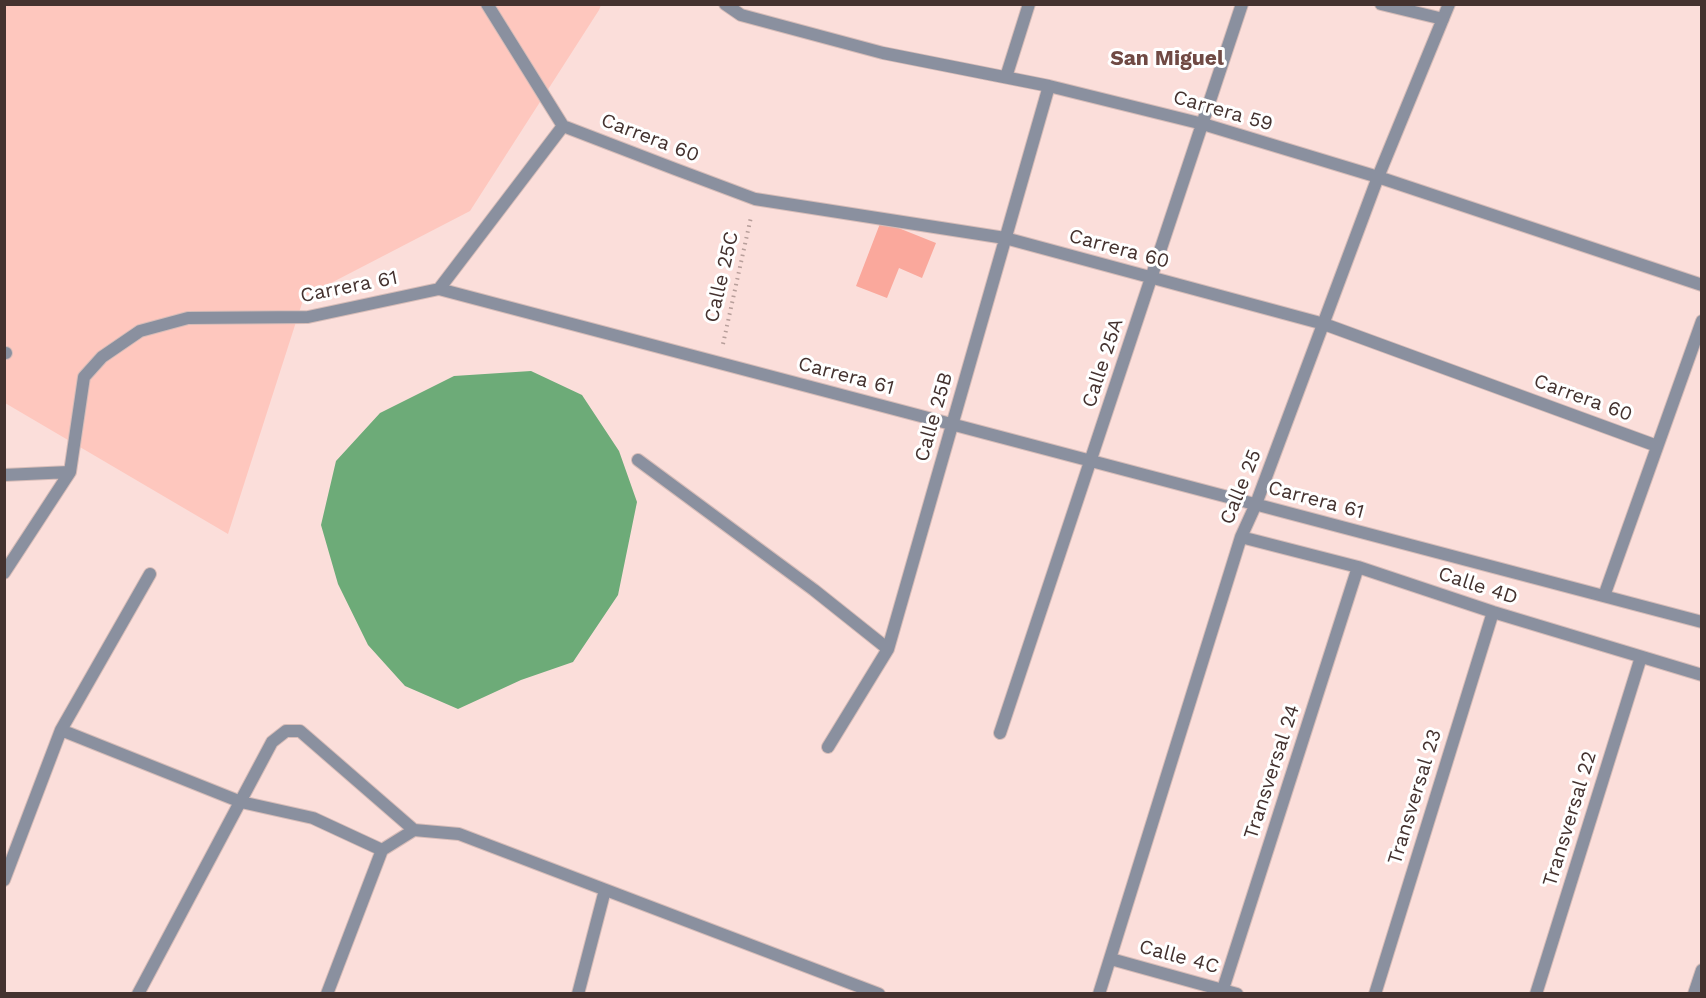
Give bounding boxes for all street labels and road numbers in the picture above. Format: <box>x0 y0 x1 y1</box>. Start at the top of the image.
street label: Carrera 59 <box>1170 85 1276 137</box>
street label: Carrera 60 <box>598 108 702 168</box>
street label: Carrera 60 <box>1066 224 1172 274</box>
street label: Calle 25C <box>700 229 744 325</box>
street label: Carrera 61 <box>298 266 400 308</box>
street label: Calle 25A <box>1077 315 1129 411</box>
street label: Carrera 61 <box>795 352 897 400</box>
street label: Calle 25B <box>910 369 958 465</box>
street label: Carrera 60 <box>1530 369 1636 427</box>
street label: Calle 25 <box>1215 446 1267 528</box>
street label: Carrera 61 <box>1265 476 1367 524</box>
street label: Calle 4D <box>1435 562 1521 610</box>
street label: Transversal 24 <box>1239 702 1305 842</box>
street label: Transversal 23 <box>1383 726 1447 868</box>
street label: Transversal 22 <box>1538 748 1602 890</box>
street label: Calle 4C <box>1136 935 1222 979</box>

